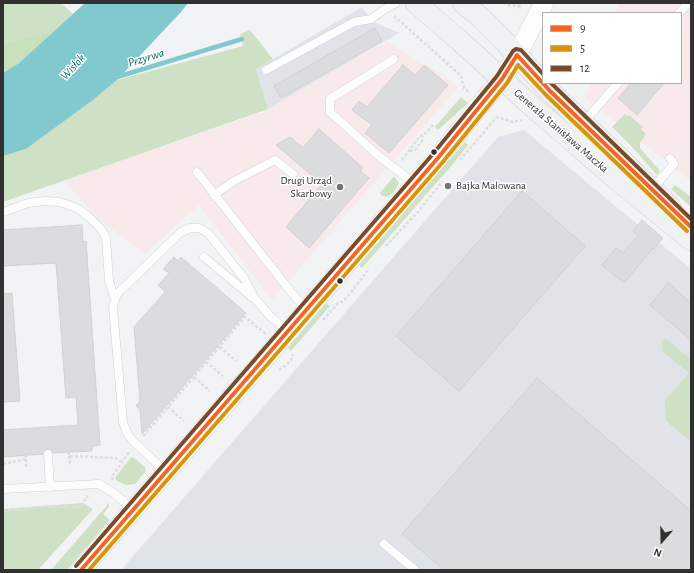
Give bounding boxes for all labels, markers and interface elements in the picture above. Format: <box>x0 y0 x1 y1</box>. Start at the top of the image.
legend <box>542 12 682 84</box>
text: 9 <box>580 22 586 34</box>
text: 5 <box>580 42 585 54</box>
water label: Przyrwa <box>126 46 166 70</box>
water label: Wisłok <box>58 51 88 83</box>
text: 12 <box>580 62 590 74</box>
street label: Generała Stanisława Maczka <box>511 86 611 176</box>
unlabelled marker <box>429 147 439 157</box>
place label: Drugi Urząd Skarbowy <box>280 174 332 200</box>
place label: Bajka Malowana <box>456 179 526 193</box>
marker: Bajka Malowana <box>443 181 453 191</box>
marker: Drugi Urząd Skarbowy <box>335 182 345 192</box>
unlabelled marker <box>335 276 345 286</box>
north arrow <box>642 521 682 561</box>
text: N <box>652 546 663 559</box>

